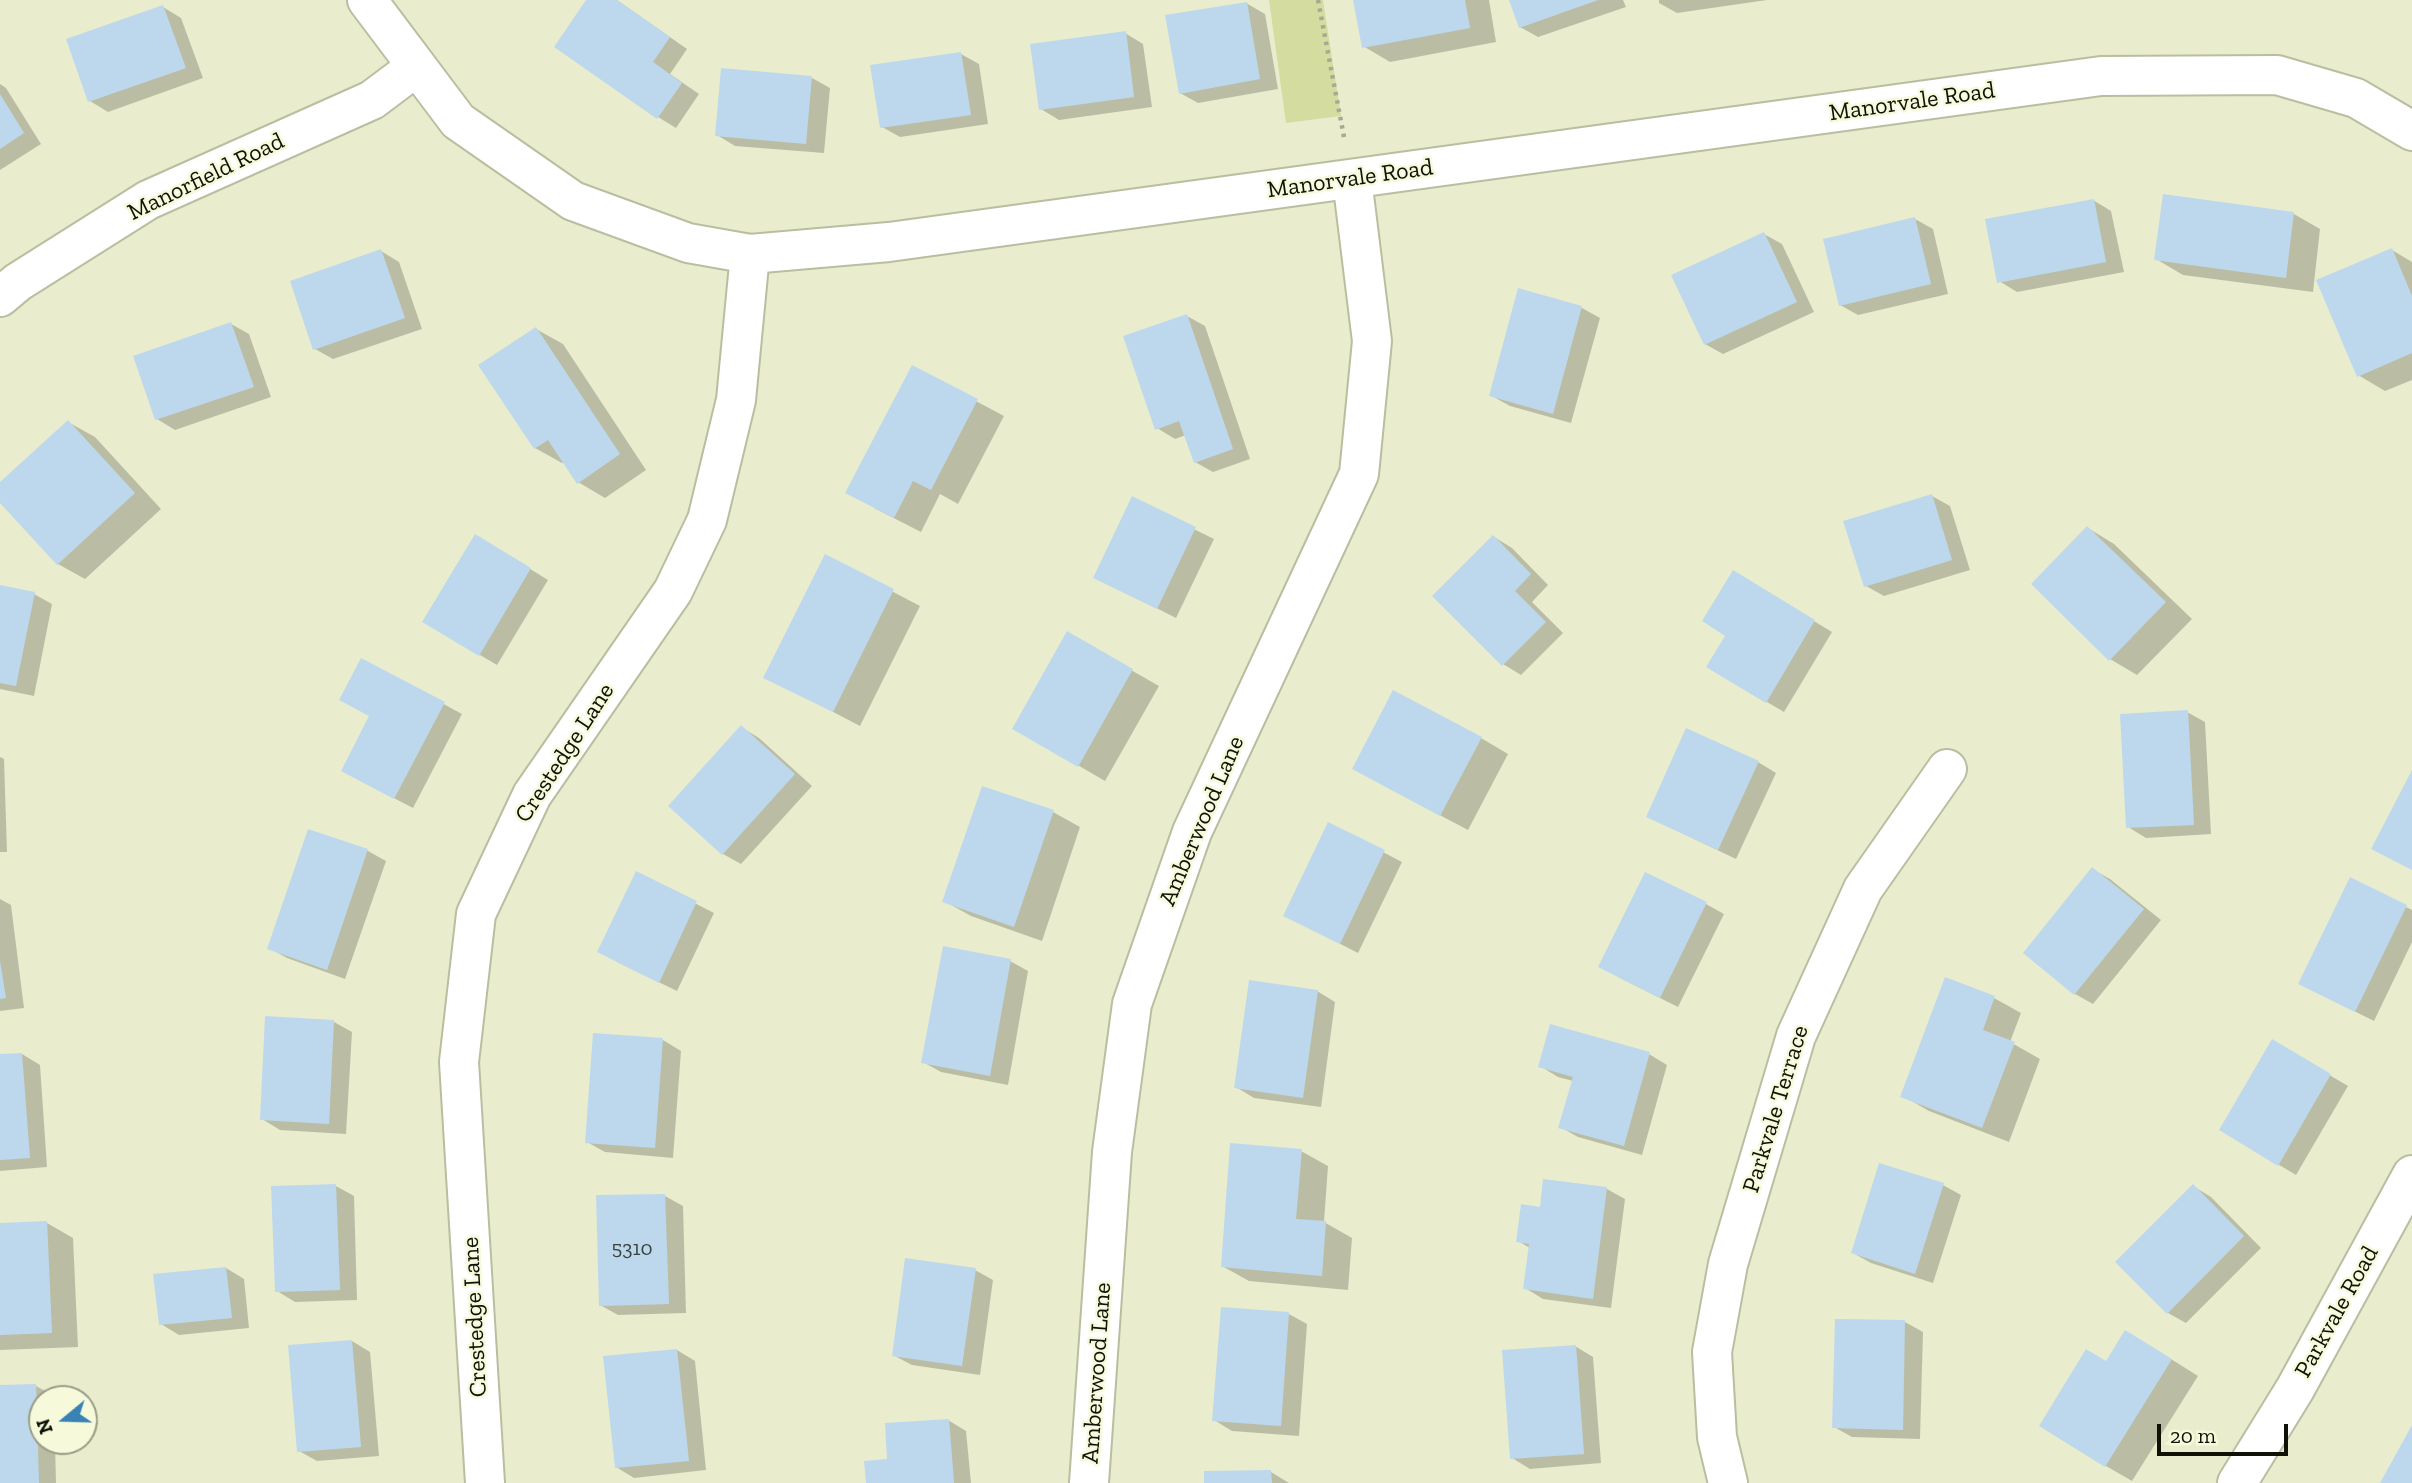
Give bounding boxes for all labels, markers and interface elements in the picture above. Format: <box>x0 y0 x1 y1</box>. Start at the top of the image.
street label: Manorvale Road <box>1827 76 1997 128</box>
street label: Manorfield Road <box>123 127 289 227</box>
street label: Manorvale Road <box>1265 153 1435 205</box>
street label: Crestedge Lane <box>509 678 621 828</box>
street label: Amberwood Lane <box>1153 732 1251 910</box>
street label: Parkvale Terrace <box>1737 1022 1815 1196</box>
street label: Crestedge Lane <box>456 1236 494 1398</box>
house number: 5310 <box>611 1236 653 1262</box>
street label: Parkvale Road <box>2289 1241 2385 1383</box>
street label: Amberwood Lane <box>1076 1281 1118 1465</box>
north arrow <box>28 1385 98 1455</box>
scale bar <box>2160 1410 2291 1454</box>
text: N <box>31 1416 58 1437</box>
text: 20 m <box>2170 1423 2216 1448</box>

